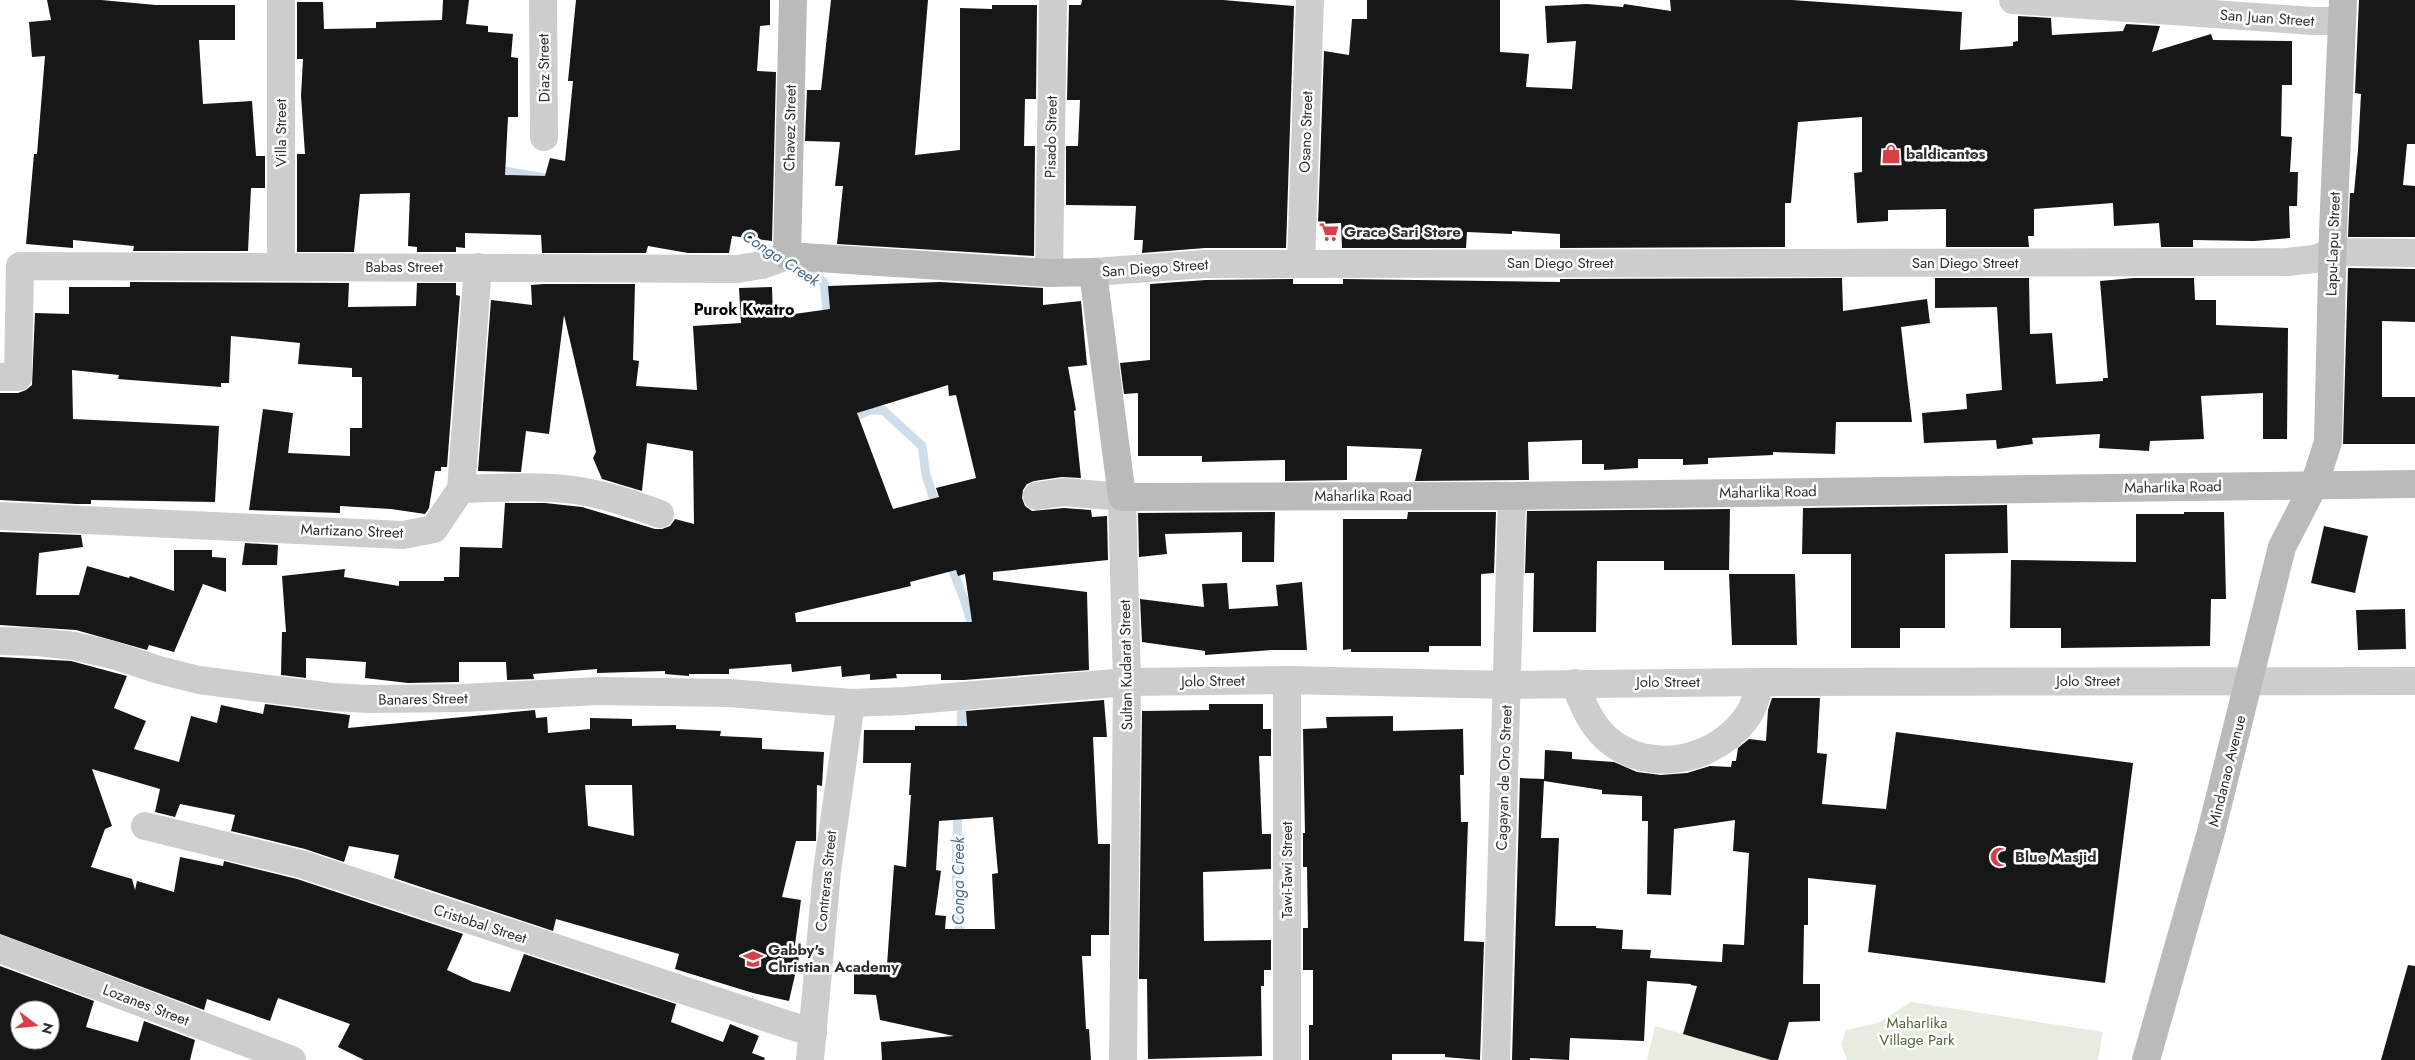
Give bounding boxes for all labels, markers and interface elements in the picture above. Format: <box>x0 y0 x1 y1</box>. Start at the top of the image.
street label: San Juan Street <box>2219 4 2315 32</box>
street label: Diaz Street <box>532 33 556 102</box>
street label: Chavez Street <box>778 84 802 171</box>
street label: Osano Street <box>1294 91 1318 173</box>
street label: Pisado Street <box>1039 95 1063 178</box>
street label: Villa Street <box>270 99 292 167</box>
shop icon: baldicantos <box>1880 143 1902 165</box>
place label: baldicantos <box>1906 143 1986 165</box>
street label: Lapu-Lapu Street <box>2320 191 2346 296</box>
supermarket icon: Grace Sari Store <box>1318 221 1340 243</box>
place label: Grace Sari Store <box>1344 221 1461 243</box>
water label: Conga Creek <box>738 224 825 292</box>
street label: San Diego Street <box>1507 252 1614 274</box>
street label: San Diego Street <box>1912 252 2019 274</box>
street label: San Diego Street <box>1101 253 1209 283</box>
street label: Babas Street <box>365 256 443 278</box>
district label: Purok Kwatro <box>694 298 794 321</box>
street label: Maharlika Road <box>2124 475 2222 499</box>
street label: Maharlika Road <box>1719 480 1817 504</box>
street label: Maharlika Road <box>1314 485 1412 507</box>
street label: Martizano Street <box>300 518 404 544</box>
street label: Sultan Kudarat Street <box>1114 599 1138 731</box>
street label: Jolo Street <box>1179 669 1245 693</box>
street label: Jolo Street <box>2054 670 2120 692</box>
street label: Jolo Street <box>1634 671 1700 693</box>
street label: Banares Street <box>378 687 468 711</box>
street label: Cagayan de Oro Street <box>1490 705 1518 851</box>
street label: Mindanao Avenue <box>2203 713 2252 829</box>
street label: Tawi-Tawi Street <box>1276 821 1298 918</box>
street label: Contreras Street <box>810 829 842 933</box>
water label: Conga Creek <box>947 836 970 925</box>
mosque icon: Blue Masjid <box>1989 846 2011 868</box>
place label: Blue Masjid <box>2015 846 2097 868</box>
street label: Cristobal Street <box>431 899 530 950</box>
place label: Gabby's Christian Academy <box>768 939 899 978</box>
school or university icon: Gabby's Christian Academy <box>742 948 764 970</box>
street label: Lozanes Street <box>100 978 193 1032</box>
north arrow <box>10 1000 60 1050</box>
park label: Maharlika Village Park <box>1879 1012 1955 1051</box>
text: N <box>36 1020 59 1037</box>

